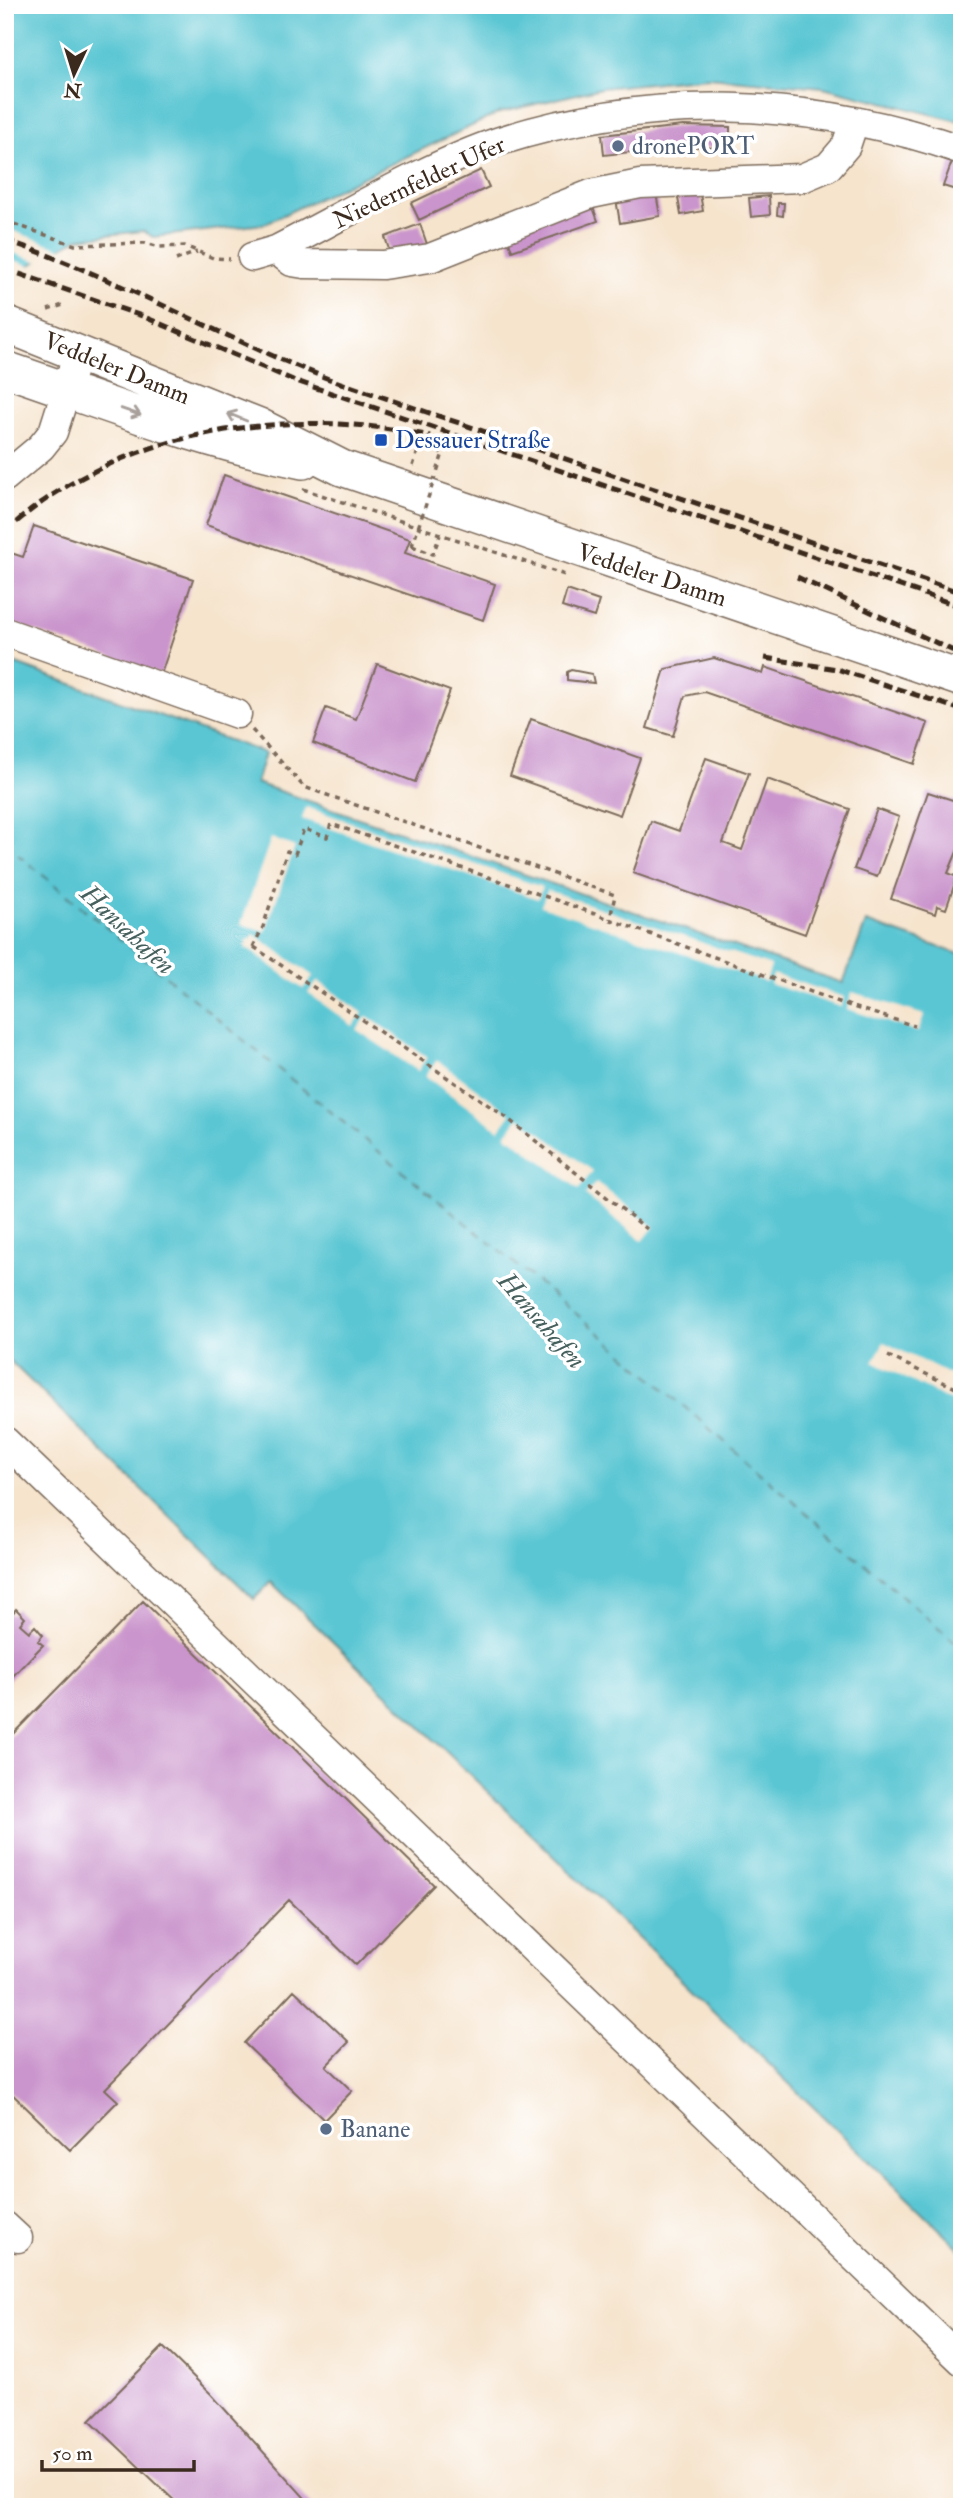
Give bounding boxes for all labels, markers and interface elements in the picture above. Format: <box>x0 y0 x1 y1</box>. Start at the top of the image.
north arrow <box>38 38 108 108</box>
text: N <box>63 77 83 103</box>
street label: Niedernfelder Ufer <box>328 129 510 236</box>
place label: dronePORT <box>632 131 754 162</box>
marker: dronePORT <box>610 138 626 154</box>
street label: Veddeler Damm <box>39 325 195 412</box>
one-way arrow <box>120 406 142 419</box>
one-way arrow <box>227 409 248 422</box>
place label: Dessauer Straße <box>395 425 550 456</box>
marker: Dessauer Straße <box>373 432 389 448</box>
street label: Veddeler Damm <box>573 537 731 614</box>
water label: Hansahafen <box>73 877 181 982</box>
water label: Hansahafen <box>490 1265 592 1375</box>
place label: Banane <box>340 2114 410 2145</box>
marker: Banane <box>318 2121 334 2137</box>
scale bar <box>42 2428 194 2472</box>
text: 50 m <box>52 2440 93 2467</box>

